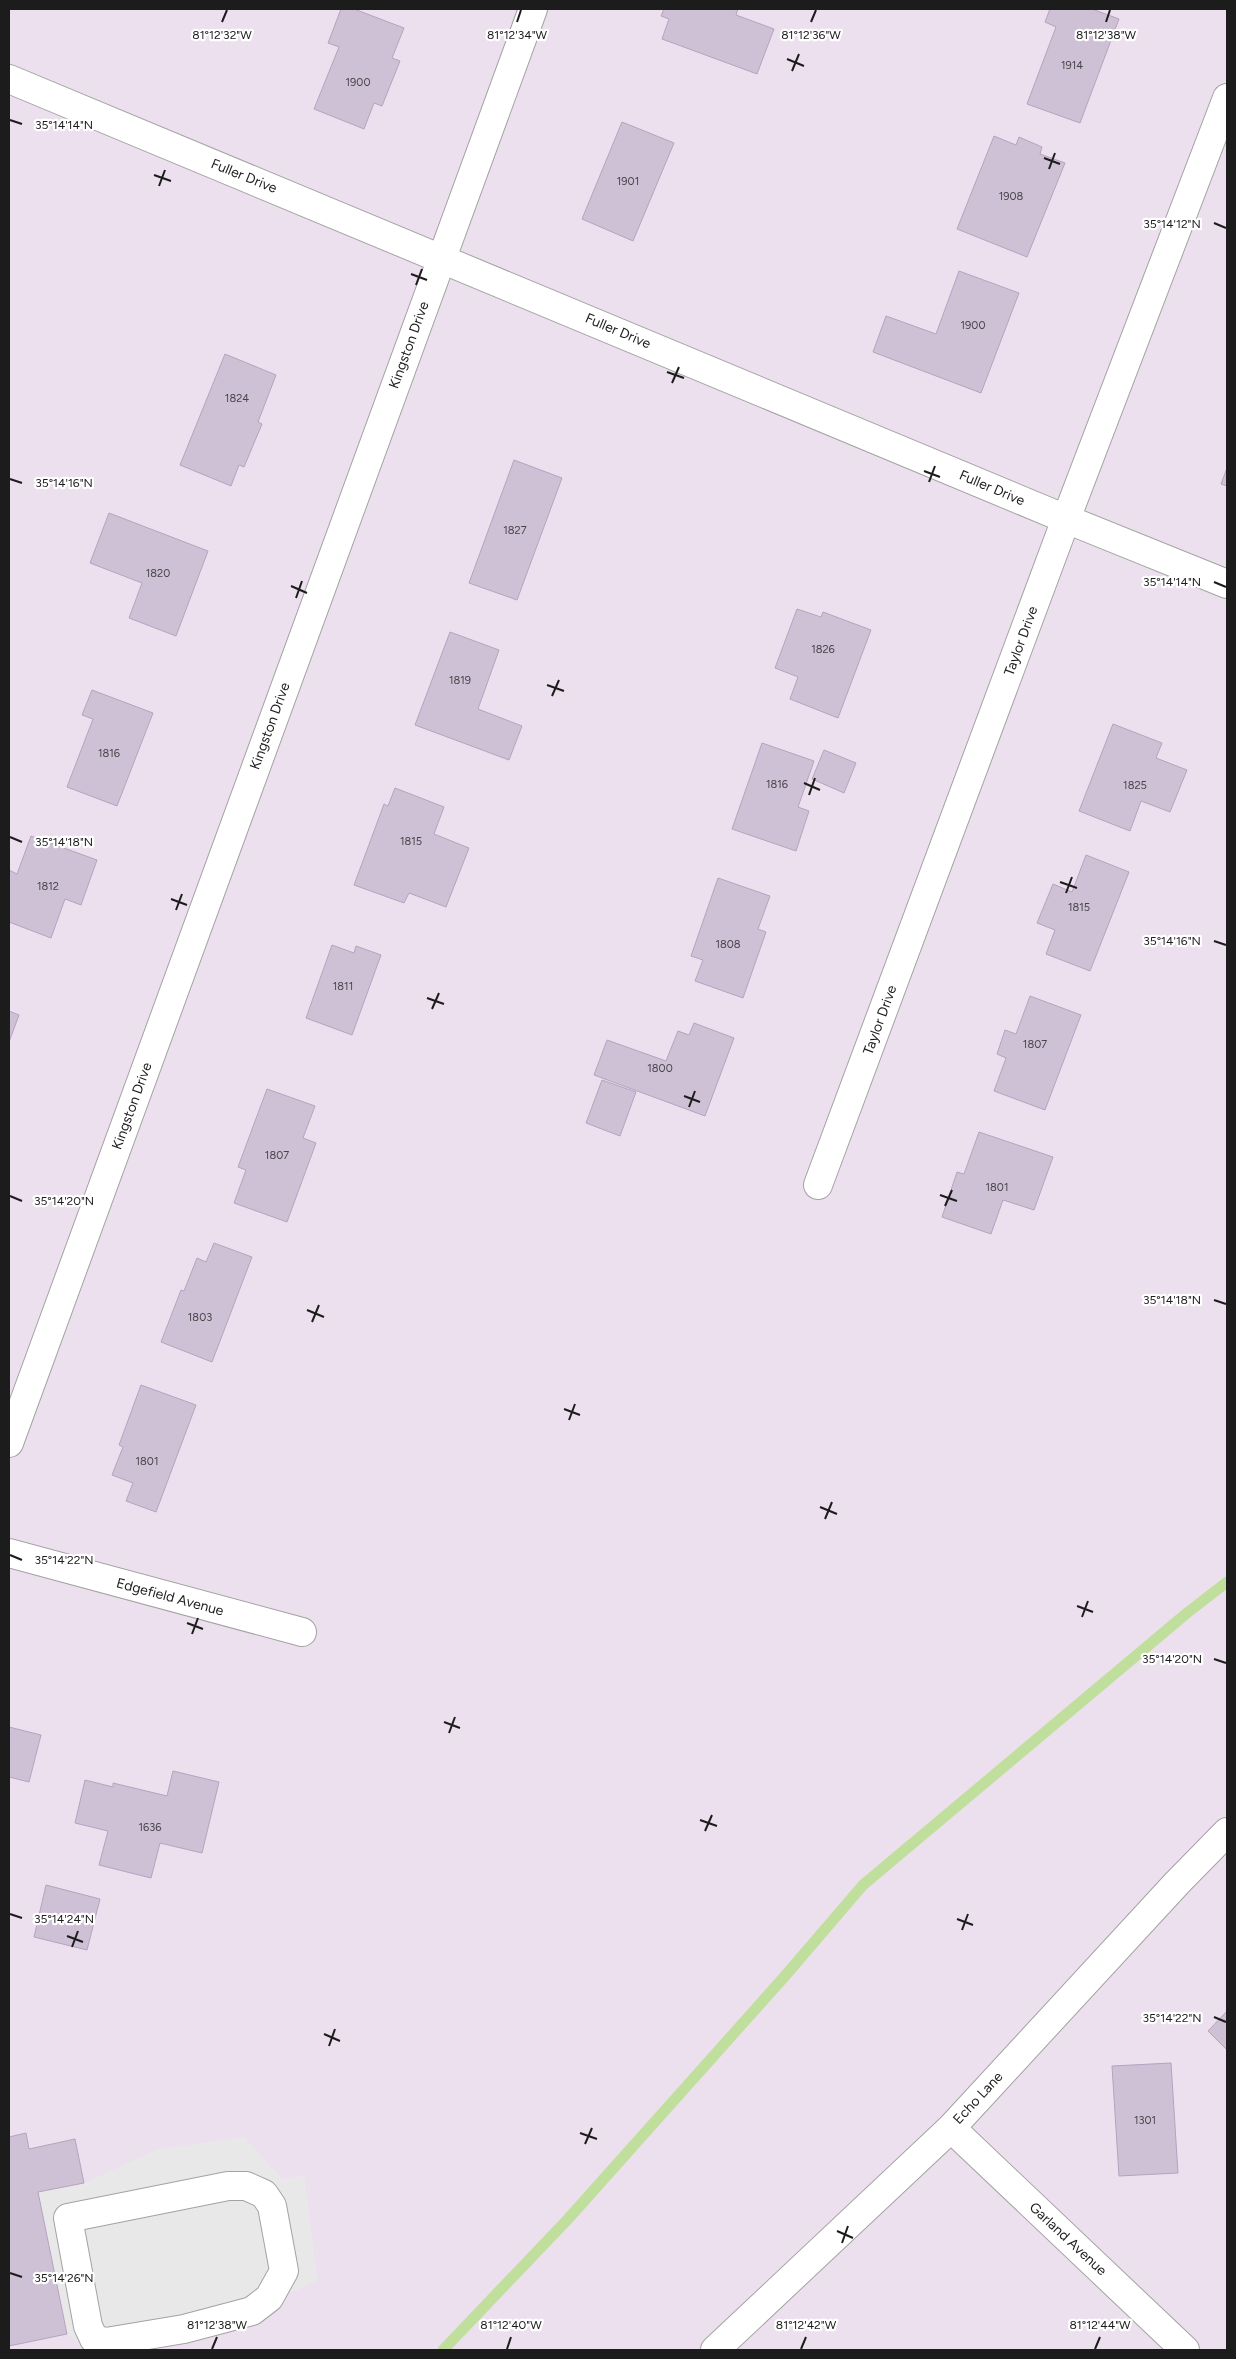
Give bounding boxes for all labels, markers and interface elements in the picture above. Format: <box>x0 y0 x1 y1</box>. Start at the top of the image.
text: 81°12'32"W <box>192 28 252 42</box>
text: 81°12'34"W <box>487 28 548 42</box>
text: 81°12'36"W <box>781 28 841 42</box>
text: 81°12'38"W <box>1076 28 1137 42</box>
house number: 1914 <box>1061 59 1083 72</box>
house number: 1900 <box>346 76 370 89</box>
text: 35°14'14"N <box>35 118 93 132</box>
street label: Fuller Drive <box>209 155 280 197</box>
house number: 1901 <box>617 175 639 188</box>
house number: 1908 <box>999 190 1024 203</box>
text: 35°14'12"N <box>1143 217 1201 231</box>
street label: Kingston Drive <box>385 299 433 391</box>
street label: Fuller Drive <box>583 310 654 353</box>
house number: 1900 <box>961 319 985 332</box>
house number: 1824 <box>225 392 249 405</box>
street label: Fuller Drive <box>957 467 1028 510</box>
text: 35°14'16"N <box>35 476 93 490</box>
house number: 1827 <box>503 524 527 537</box>
house number: 1820 <box>146 567 170 580</box>
text: 35°14'14"N <box>1143 575 1201 589</box>
street label: Taylor Drive <box>1001 603 1042 678</box>
house number: 1826 <box>811 643 835 656</box>
house number: 1819 <box>449 674 471 687</box>
street label: Kingston Drive <box>246 680 294 772</box>
house number: 1816 <box>98 747 120 760</box>
house number: 1816 <box>766 778 788 791</box>
house number: 1825 <box>1123 779 1147 792</box>
text: 35°14'18"N <box>35 835 93 849</box>
house number: 1815 <box>400 835 422 848</box>
house number: 1812 <box>37 880 59 893</box>
house number: 1815 <box>1068 901 1090 914</box>
text: 35°14'16"N <box>1143 934 1201 948</box>
house number: 1808 <box>715 938 741 951</box>
house number: 1811 <box>333 980 353 993</box>
street label: Taylor Drive <box>860 982 901 1057</box>
house number: 1807 <box>1023 1038 1047 1051</box>
street label: Kingston Drive <box>108 1060 156 1152</box>
house number: 1800 <box>647 1062 673 1075</box>
house number: 1807 <box>265 1149 289 1162</box>
house number: 1801 <box>986 1181 1008 1194</box>
text: 35°14'20"N <box>34 1194 94 1208</box>
text: 35°14'18"N <box>1143 1293 1201 1307</box>
house number: 1803 <box>188 1311 212 1324</box>
house number: 1801 <box>136 1455 158 1468</box>
text: 35°14'22"N <box>34 1553 94 1567</box>
street label: Edgefield Avenue <box>114 1574 226 1620</box>
text: 35°14'20"N <box>1142 1652 1202 1666</box>
house number: 1636 <box>139 1821 161 1834</box>
text: 35°14'24"N <box>34 1912 94 1926</box>
text: 35°14'22"N <box>1142 2011 1202 2025</box>
street label: Echo Lane <box>950 2068 1007 2128</box>
house number: 1301 <box>1134 2114 1156 2127</box>
street label: Garland Avenue <box>1026 2199 1110 2279</box>
text: 35°14'26"N <box>34 2271 94 2285</box>
text: 81°12'38"W <box>187 2318 248 2332</box>
text: 81°12'40"W <box>480 2318 542 2332</box>
text: 81°12'42"W <box>776 2318 837 2332</box>
text: 81°12'44"W <box>1069 2318 1131 2332</box>

